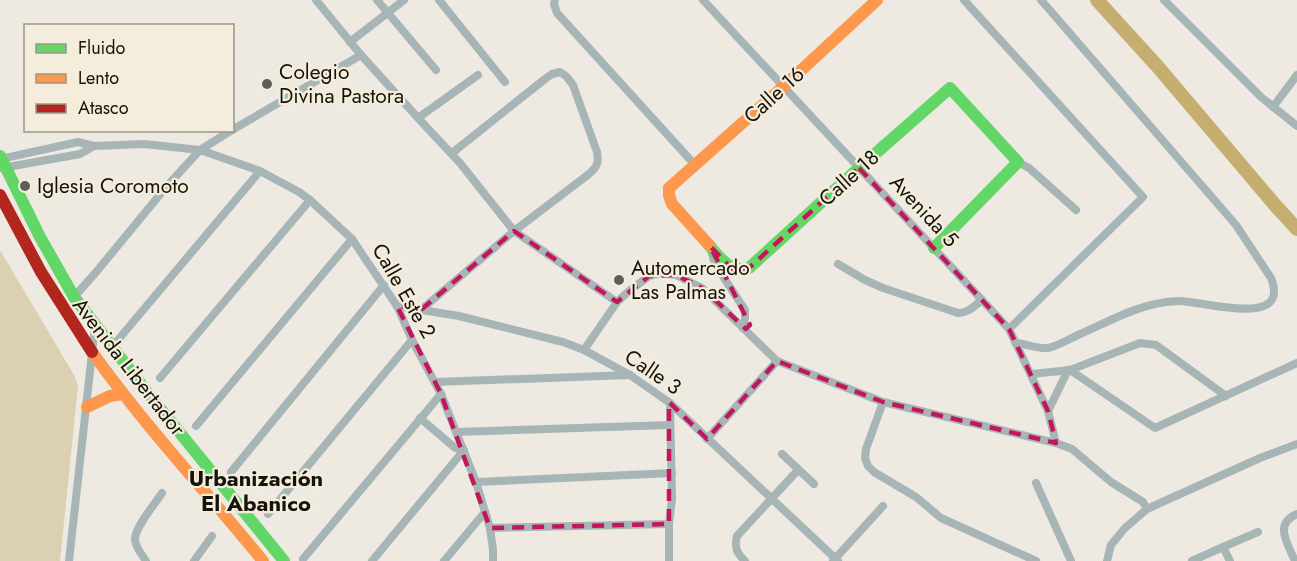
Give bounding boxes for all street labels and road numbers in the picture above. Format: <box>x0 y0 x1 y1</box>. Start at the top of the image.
street label: Calle 16 <box>737 59 811 131</box>
street label: Calle 18 <box>812 143 886 213</box>
street label: Avenida 5 <box>883 168 965 254</box>
street label: Calle Este 2 <box>365 238 443 344</box>
street label: Avenida Libertador <box>65 292 193 443</box>
street label: Calle 3 <box>619 342 687 402</box>

